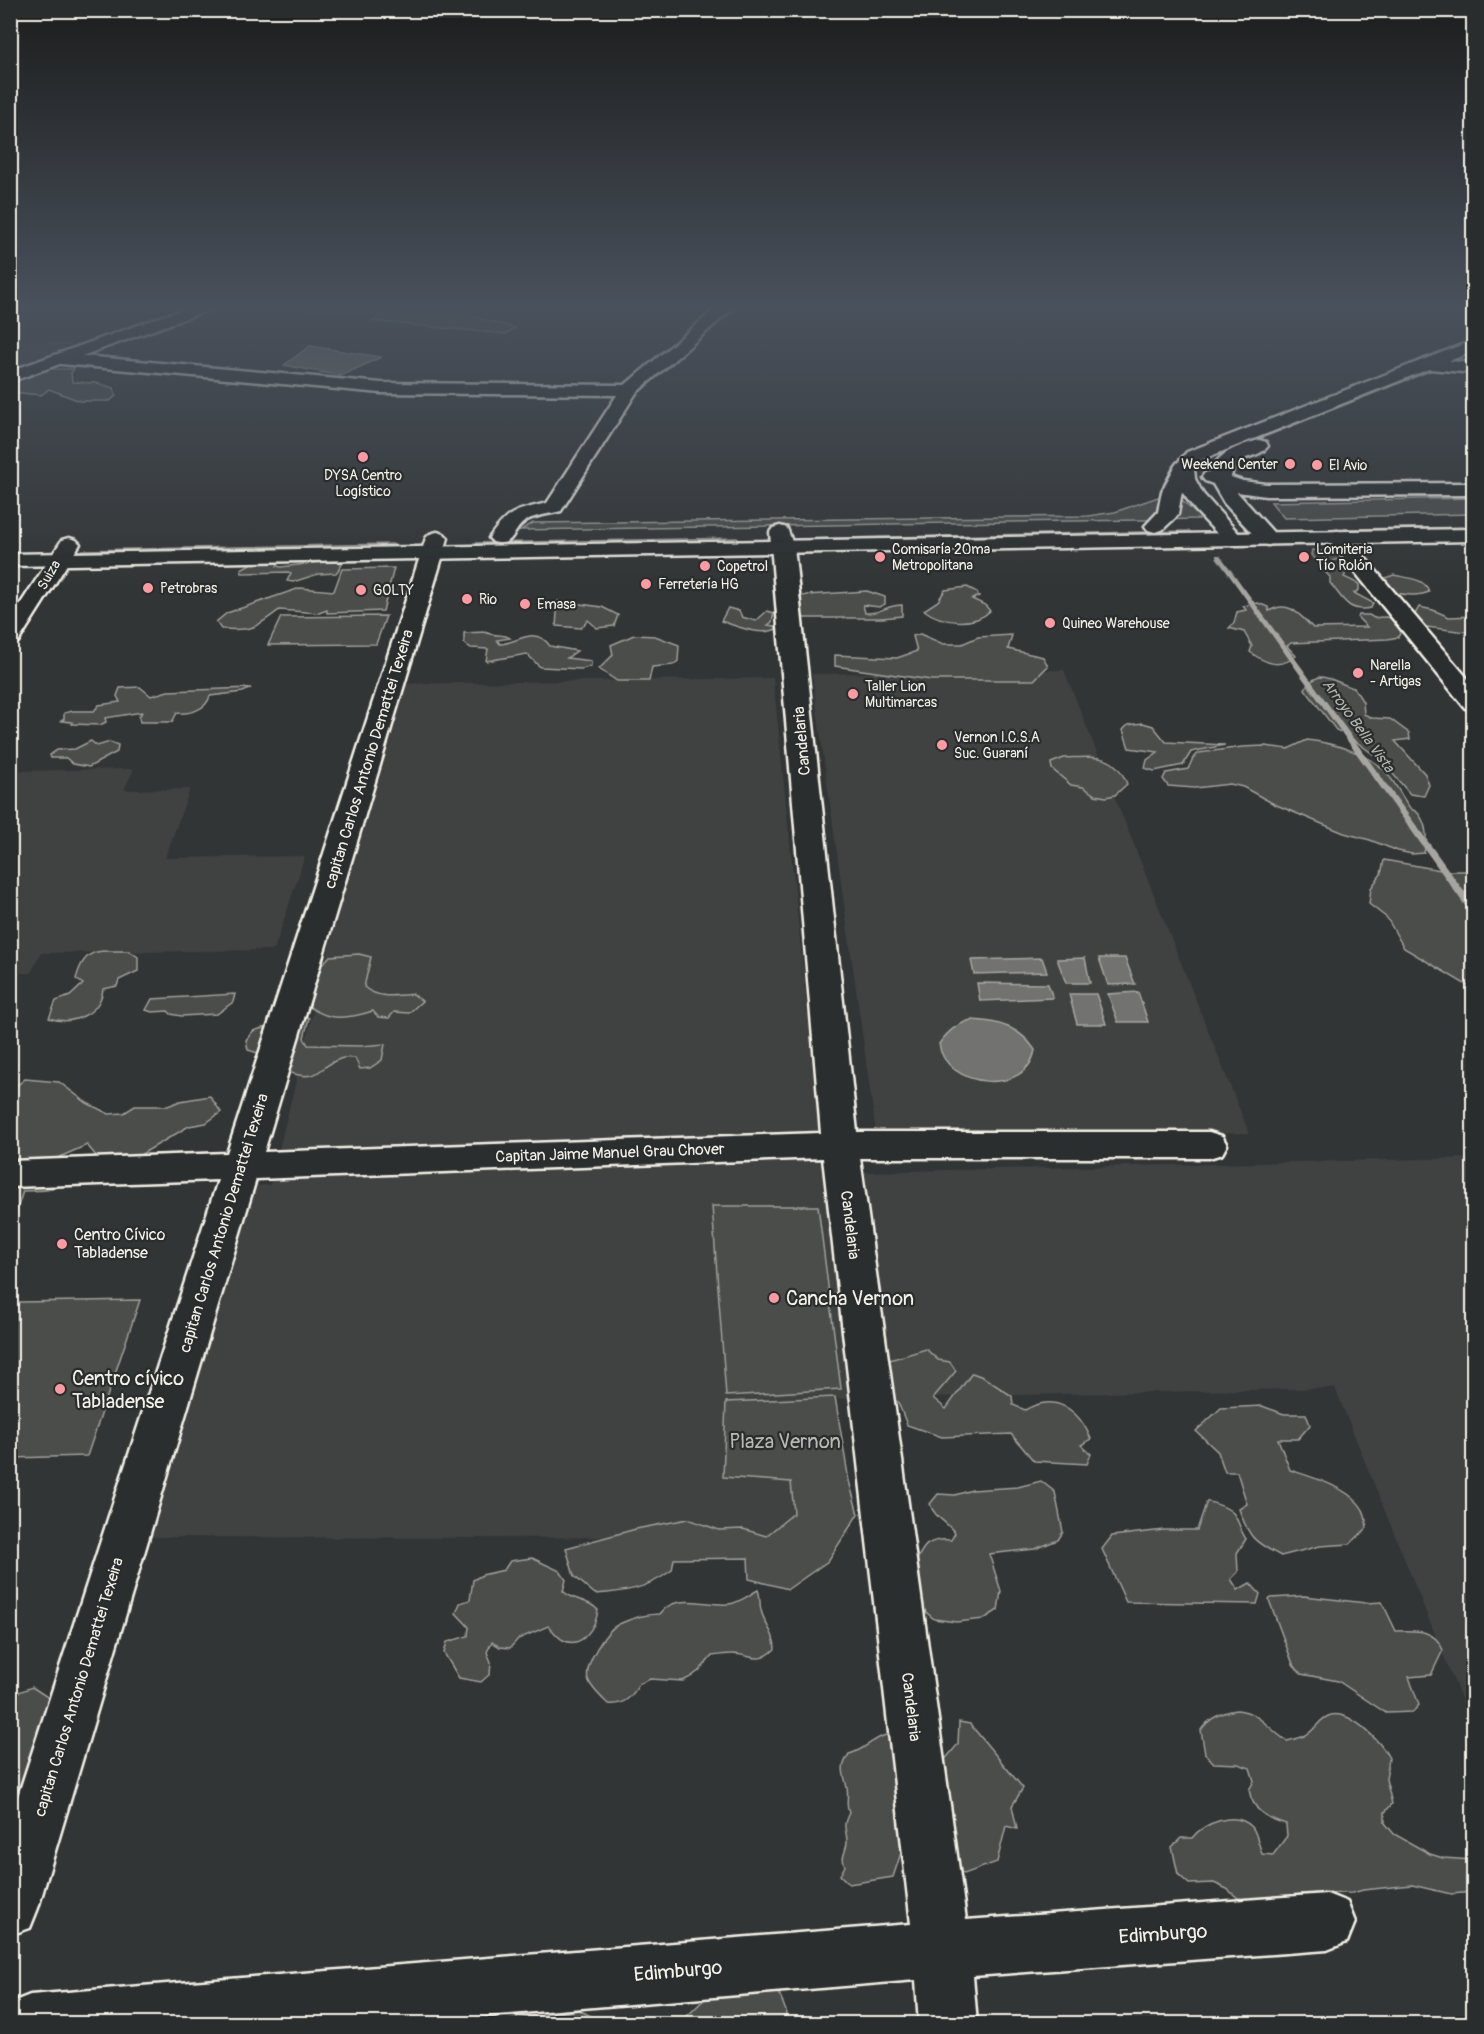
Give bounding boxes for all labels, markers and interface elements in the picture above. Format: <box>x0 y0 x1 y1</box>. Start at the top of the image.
marker: DYSA Centro Logístico <box>356 450 370 464</box>
place label: Weekend Center <box>1181 456 1278 473</box>
marker: Weekend Center <box>1283 457 1297 471</box>
place label: El Avio <box>1329 457 1368 474</box>
marker: El Avio <box>1310 458 1324 472</box>
place label: DYSA Centro Logístico <box>324 467 403 500</box>
place label: Comisaría 20ma Metropolitana <box>892 541 990 574</box>
place label: Lomiteria Tío Rolón <box>1316 541 1373 574</box>
marker: Comisaría 20ma Metropolitana <box>873 550 887 564</box>
marker: Lomiteria Tío Rolón <box>1297 550 1311 564</box>
street label: Suiza <box>34 557 64 593</box>
place label: Copetrol <box>717 558 768 575</box>
marker: Copetrol <box>698 559 712 573</box>
place label: Ferretería HG <box>658 576 739 593</box>
marker: Ferretería HG <box>639 577 653 591</box>
place label: Petrobras <box>160 580 218 597</box>
marker: Petrobras <box>141 581 155 595</box>
place label: GOLTY <box>373 582 414 599</box>
marker: GOLTY <box>354 583 368 597</box>
place label: Rio <box>479 591 498 608</box>
marker: Rio <box>460 592 474 606</box>
place label: Emasa <box>537 596 576 613</box>
marker: Emasa <box>518 597 532 611</box>
place label: Quineo Warehouse <box>1062 615 1170 632</box>
marker: Quineo Warehouse <box>1043 616 1057 630</box>
street label: capitan Carlos Antonio Demattei Texeira <box>320 627 418 891</box>
place label: Narella - Artigas <box>1370 657 1422 690</box>
marker: Narella - Artigas <box>1351 666 1365 680</box>
water label: Arroyo Bella Vista <box>1318 676 1399 777</box>
place label: Taller Lion Multimarcas <box>865 678 938 711</box>
marker: Taller Lion Multimarcas <box>846 687 860 701</box>
street label: Candelaria <box>789 706 815 776</box>
place label: Vernon I.C.S.A Suc. Guaraní <box>954 729 1040 762</box>
marker: Vernon I.C.S.A Suc. Guaraní <box>935 738 949 752</box>
street label: capitan Carlos Antonio Demattei Texeira <box>175 1091 273 1355</box>
street label: Capitan Jaime Manuel Grau Chover <box>495 1139 725 1167</box>
street label: Candelaria <box>836 1190 864 1260</box>
place label: Centro Cívico Tabladense <box>74 1225 166 1263</box>
marker: Centro Cívico Tabladense <box>55 1237 69 1251</box>
place label: Cancha Vernon <box>786 1286 914 1311</box>
marker: Cancha Vernon <box>767 1291 781 1305</box>
place label: Centro cívico Tabladense <box>72 1366 184 1414</box>
marker: Centro cívico Tabladense <box>53 1382 67 1396</box>
park label: Plaza Vernon <box>729 1429 841 1454</box>
street label: capitan Carlos Antonio Demattei Texeira <box>30 1555 128 1819</box>
street label: Candelaria <box>897 1672 925 1742</box>
street label: Edimburgo <box>1118 1918 1208 1950</box>
street label: Edimburgo <box>633 1955 724 1987</box>

